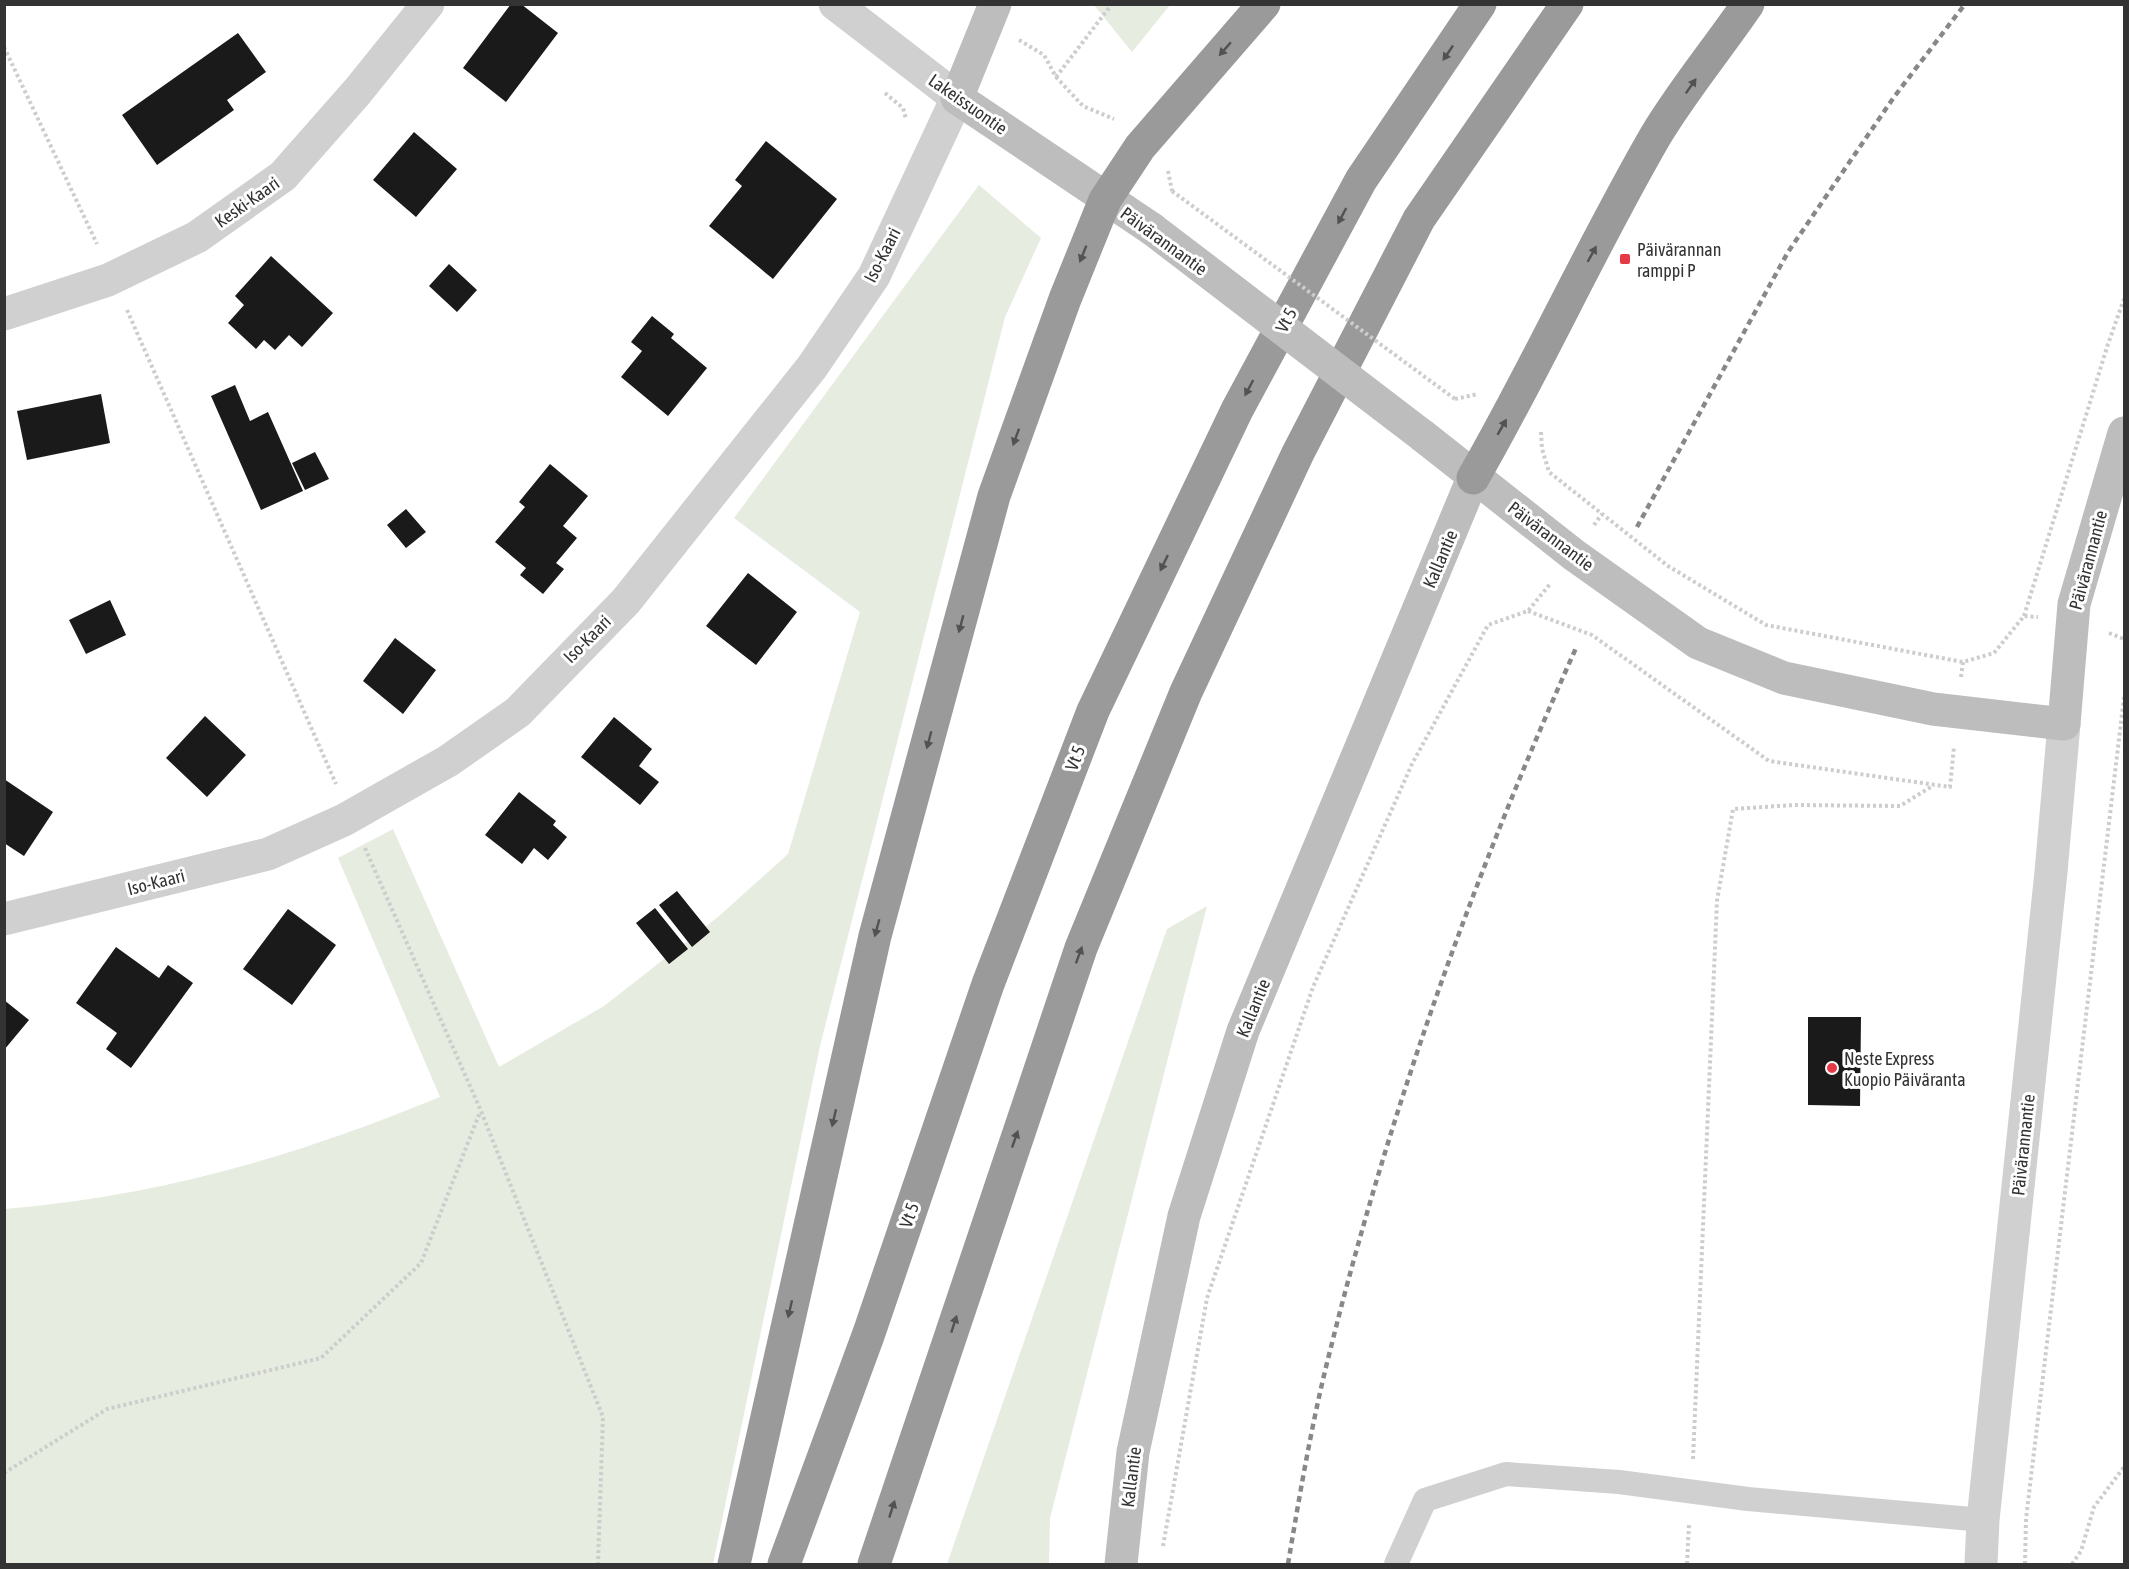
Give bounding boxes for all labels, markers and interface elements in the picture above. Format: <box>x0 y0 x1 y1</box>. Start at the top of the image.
one-way arrow <box>1219 41 1232 56</box>
one-way arrow <box>1443 45 1454 61</box>
street label: Lakeissuontie <box>925 69 1011 139</box>
one-way arrow <box>1685 78 1696 94</box>
street label: Keski-Kaari <box>211 172 283 232</box>
street label: Päivärannantie <box>1117 203 1211 279</box>
one-way arrow <box>1337 208 1347 225</box>
street label: Iso-Kaari <box>859 224 905 286</box>
place label: Päivärannan ramppi P <box>1637 239 1721 281</box>
one-way arrow <box>1078 245 1088 263</box>
one-way arrow <box>1587 245 1597 262</box>
marker: Päivärannan ramppi P <box>1618 252 1632 266</box>
street label: Vt 5 <box>1271 304 1301 336</box>
one-way arrow <box>1244 380 1254 397</box>
one-way arrow <box>1497 419 1508 435</box>
one-way arrow <box>1010 428 1020 446</box>
street label: Päivärannantie <box>1504 497 1598 575</box>
street label: Päivärannantie <box>2065 508 2111 612</box>
street label: Kallantie <box>1418 527 1462 591</box>
one-way arrow <box>1159 555 1169 572</box>
street label: Iso-Kaari <box>559 611 615 667</box>
one-way arrow <box>955 615 965 633</box>
one-way arrow <box>924 732 933 750</box>
street label: Vt 5 <box>1061 743 1089 773</box>
street label: Iso-Kaari <box>125 865 187 899</box>
one-way arrow <box>872 919 882 938</box>
one-way arrow <box>1074 945 1084 963</box>
street label: Kallantie <box>1232 976 1274 1040</box>
place label: Neste Express Kuopio Päiväranta <box>1844 1048 1966 1090</box>
marker: Neste Express Kuopio Päiväranta <box>1825 1061 1839 1075</box>
street label: Päivärannantie <box>2007 1093 2039 1197</box>
one-way arrow <box>828 1109 838 1128</box>
one-way arrow <box>1011 1130 1020 1148</box>
street label: Vt 5 <box>895 1200 923 1230</box>
one-way arrow <box>785 1299 795 1318</box>
one-way arrow <box>949 1315 959 1333</box>
street label: Kallantie <box>1117 1445 1145 1509</box>
one-way arrow <box>888 1500 897 1518</box>

